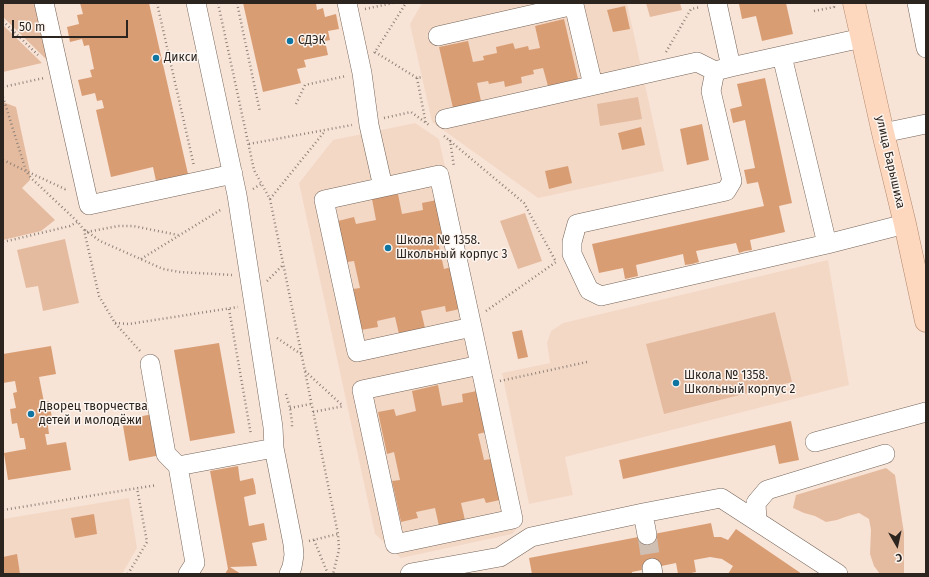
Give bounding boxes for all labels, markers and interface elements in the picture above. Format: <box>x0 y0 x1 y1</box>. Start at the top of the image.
scale bar <box>14 12 130 38</box>
text: 50 m <box>19 20 45 34</box>
place label: СДЭК <box>298 34 326 48</box>
marker: СДЭК <box>285 36 295 46</box>
place label: Дикси <box>164 51 198 65</box>
marker: Дикси <box>151 53 161 63</box>
street label: улица Барышиха <box>872 114 908 210</box>
place label: Школа № 1358. Школьный корпус 3 <box>396 234 508 262</box>
marker: Школа № 1358. Школьный корпус 3 <box>383 243 393 253</box>
place label: Школа № 1358. Школьный корпус 2 <box>684 369 796 397</box>
marker: Школа № 1358. Школьный корпус 2 <box>671 378 681 388</box>
place label: Дворец творчества детей и молодёжи <box>39 400 148 428</box>
marker: Дворец творчества детей и молодёжи <box>26 409 36 419</box>
north arrow <box>877 525 917 565</box>
text: С <box>895 550 903 564</box>

